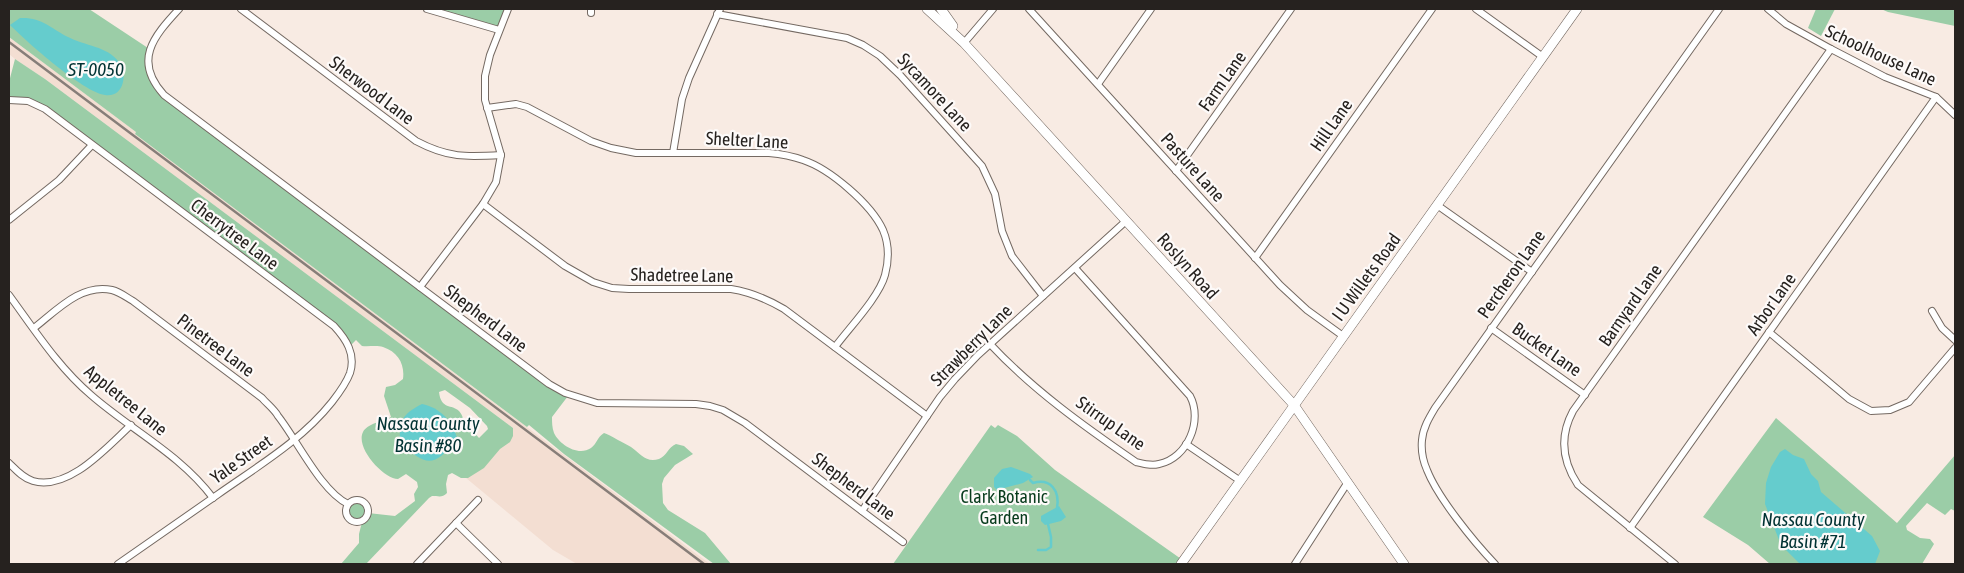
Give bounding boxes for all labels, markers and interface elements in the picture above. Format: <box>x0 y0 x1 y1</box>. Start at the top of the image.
street label: Schoolhouse Lane <box>1822 20 1940 90</box>
street label: Farm Lane <box>1194 47 1250 115</box>
street label: Sycamore Lane <box>893 49 977 135</box>
street label: Sherwood Lane <box>326 51 418 129</box>
water label: ST-0050 <box>67 58 124 80</box>
street label: Hill Lane <box>1306 95 1356 155</box>
street label: Shelter Lane <box>705 127 789 153</box>
street label: Pasture Lane <box>1157 128 1229 206</box>
street label: Cherrytree Lane <box>187 194 283 274</box>
street label: Percheron Lane <box>1473 226 1549 322</box>
street label: Roslyn Road <box>1153 229 1223 303</box>
street label: I U Willets Road <box>1327 229 1405 325</box>
street label: Barnyard Lane <box>1594 260 1666 350</box>
street label: Shadetree Lane <box>630 264 734 286</box>
street label: Arbor Lane <box>1742 269 1800 339</box>
street label: Shepherd Lane <box>440 280 532 356</box>
street label: Strawberry Lane <box>926 300 1016 390</box>
street label: Pinetree Lane <box>173 309 259 381</box>
street label: Bucket Lane <box>1508 318 1586 380</box>
street label: Appletree Lane <box>80 360 172 440</box>
street label: Stirrup Lane <box>1072 392 1150 454</box>
water label: Nassau County Basin #80 <box>376 412 480 456</box>
street label: Yale Street <box>206 430 276 488</box>
street label: Shepherd Lane <box>808 448 900 524</box>
park label: Clark Botanic Garden <box>960 486 1048 528</box>
water label: Nassau County Basin #71 <box>1761 508 1865 552</box>

